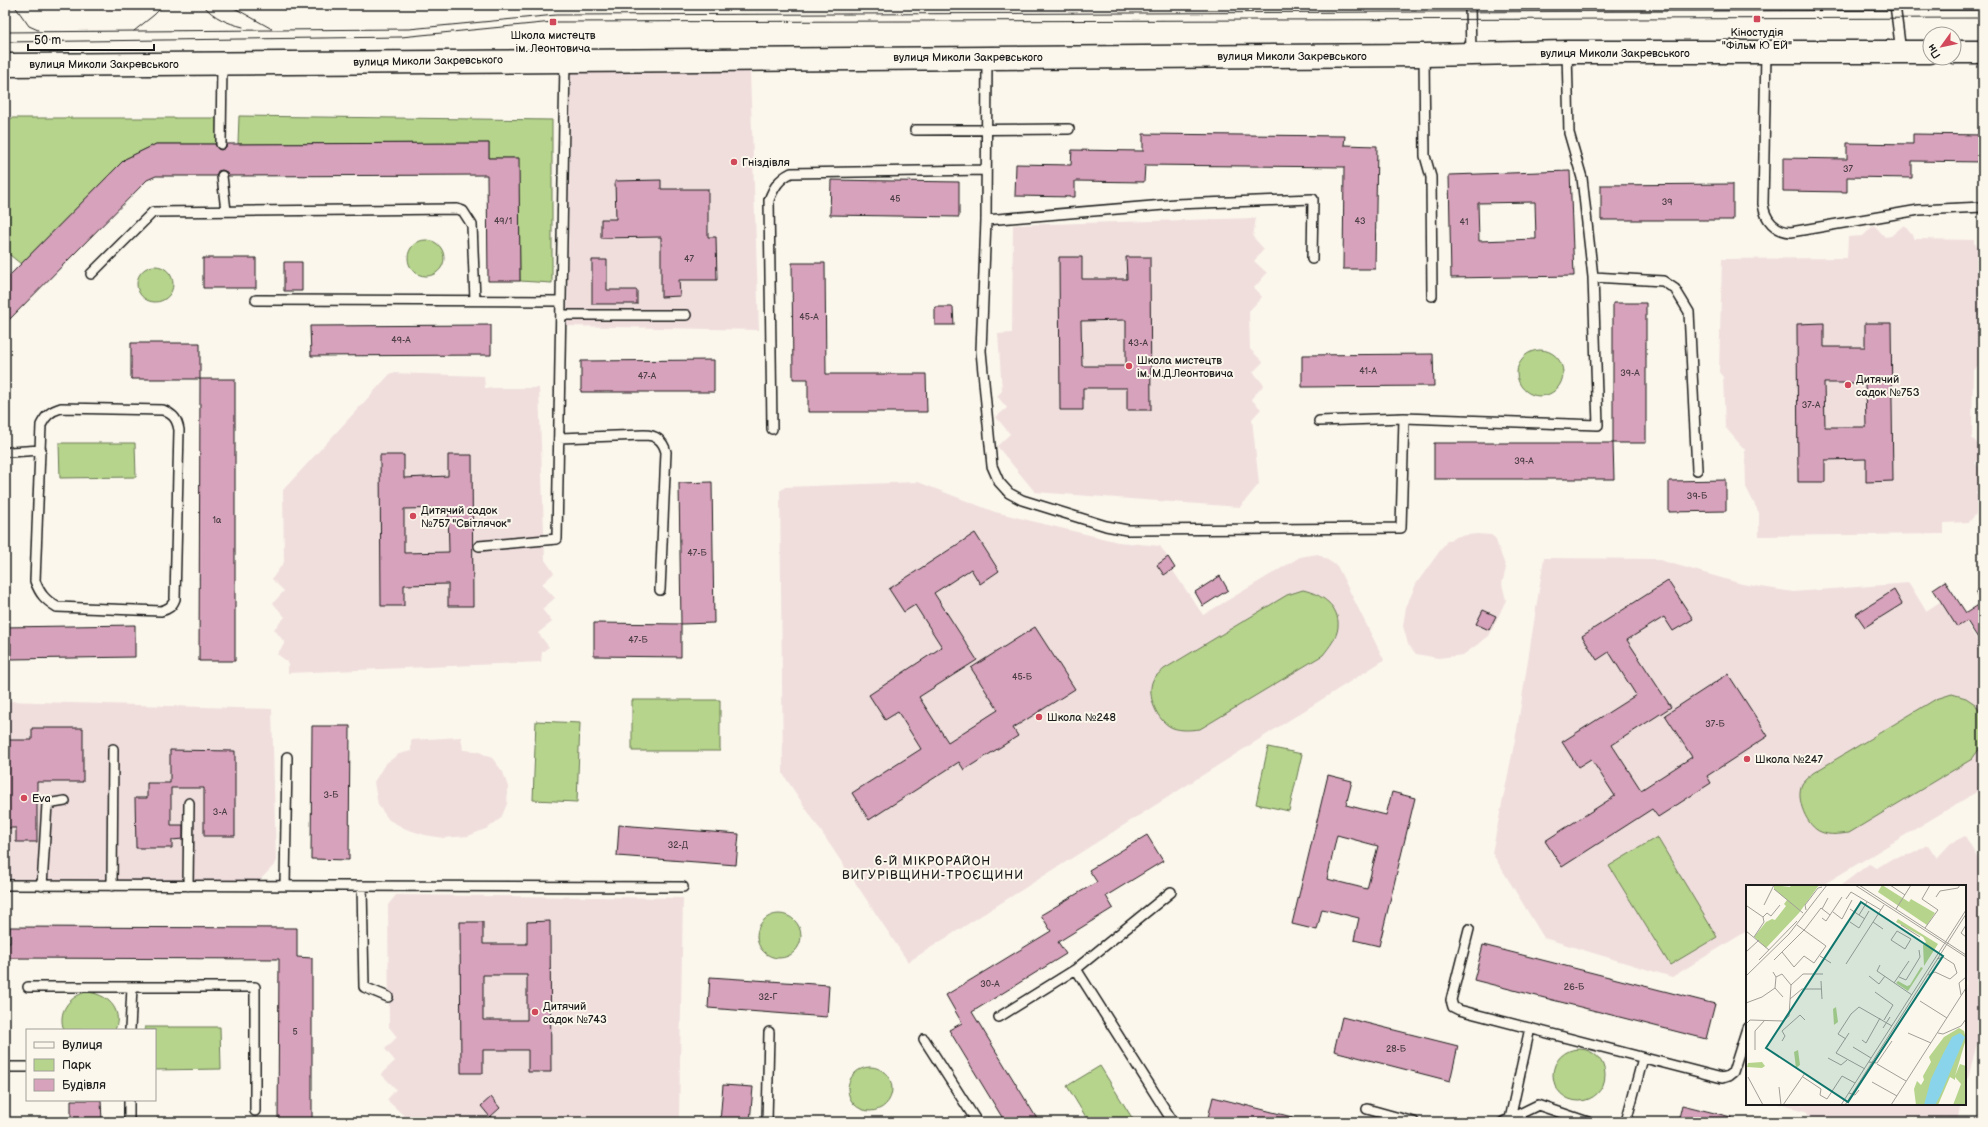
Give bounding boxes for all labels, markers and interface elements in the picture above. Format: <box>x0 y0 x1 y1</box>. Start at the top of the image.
marker: Кіностудія "Фільм Ю ЕЙ" <box>1752 14 1762 24</box>
marker: Школа мистецтв ім. Леонтовича <box>548 17 558 27</box>
scale bar <box>28 26 154 52</box>
place label: Кіностудія "Фільм Ю ЕЙ" <box>1722 26 1792 52</box>
north arrow <box>1922 26 1962 66</box>
place label: Школа мистецтв ім. Леонтовича <box>510 29 596 55</box>
text: 50 m <box>34 33 61 48</box>
text: Пн <box>1925 41 1943 61</box>
street label: вулиця Миколи Закревського <box>1540 47 1690 60</box>
street label: вулиця Миколи Закревського <box>1217 50 1367 63</box>
street label: вулиця Миколи Закревського <box>893 51 1043 64</box>
street label: вулиця Миколи Закревського <box>353 53 503 69</box>
street label: вулиця Миколи Закревського <box>29 58 179 71</box>
place label: Гніздівля <box>742 156 790 169</box>
marker: Гніздівля <box>729 157 739 167</box>
house number: 37 <box>1843 164 1854 175</box>
house number: 45 <box>890 194 900 205</box>
house number: 39 <box>1662 197 1672 208</box>
house number: 49/1 <box>494 216 512 227</box>
house number: 43 <box>1354 216 1366 227</box>
house number: 41 <box>1460 217 1468 228</box>
house number: 47 <box>684 254 695 265</box>
house number: 45-А <box>799 312 819 323</box>
house number: 49-А <box>391 335 411 346</box>
house number: 43-А <box>1128 338 1148 349</box>
place label: Школа мистецтв ім. М.Д.Леонтовича <box>1137 354 1234 380</box>
marker: Школа мистецтв ім. М.Д.Леонтовича <box>1124 361 1134 371</box>
house number: 41-А <box>1359 366 1377 377</box>
house number: 39-А <box>1620 368 1640 379</box>
house number: 47-А <box>638 371 657 382</box>
place label: Дитячий садок №753 <box>1856 373 1920 399</box>
marker: Дитячий садок №753 <box>1843 380 1853 390</box>
house number: 37-А <box>1802 400 1821 411</box>
house number: 39-А <box>1514 456 1534 467</box>
house number: 39-Б <box>1687 491 1708 502</box>
place label: Дитячий садок №757 "Світлячок" <box>421 504 511 530</box>
marker: Дитячий садок №757 "Світлячок" <box>408 511 418 521</box>
house number: 1а <box>213 515 222 526</box>
house number: 47-Б <box>687 548 707 559</box>
house number: 47-Б <box>628 635 648 646</box>
house number: 45-Б <box>1012 672 1033 683</box>
place label: Школа №248 <box>1047 711 1116 724</box>
marker: Школа №248 <box>1034 712 1044 722</box>
house number: 37-Б <box>1705 719 1725 730</box>
place label: Школа №247 <box>1755 753 1823 766</box>
marker: Школа №247 <box>1742 754 1752 764</box>
house number: 3-Б <box>323 790 339 801</box>
place label: Eva <box>32 792 51 805</box>
marker: Eva <box>19 793 29 803</box>
house number: 3-А <box>213 807 228 818</box>
house number: 32-Д <box>668 840 689 851</box>
district label: 6-Й МІКРОРАЙОН ВИГУРІВЩИНИ-ТРОЄЩИНИ <box>842 854 1024 883</box>
inset map <box>1746 885 1966 1105</box>
house number: 30-А <box>980 979 1000 990</box>
house number: 26-Б <box>1564 982 1585 993</box>
house number: 32-Г <box>758 992 778 1003</box>
place label: Дитячий садок №743 <box>543 1000 607 1026</box>
marker: Дитячий садок №743 <box>530 1007 540 1017</box>
house number: 5 <box>292 1027 298 1038</box>
legend <box>26 1029 156 1101</box>
text: Вулиця <box>62 1038 103 1053</box>
house number: 28-Б <box>1386 1044 1407 1055</box>
text: Парк <box>62 1058 92 1073</box>
text: Будівля <box>62 1078 106 1093</box>

